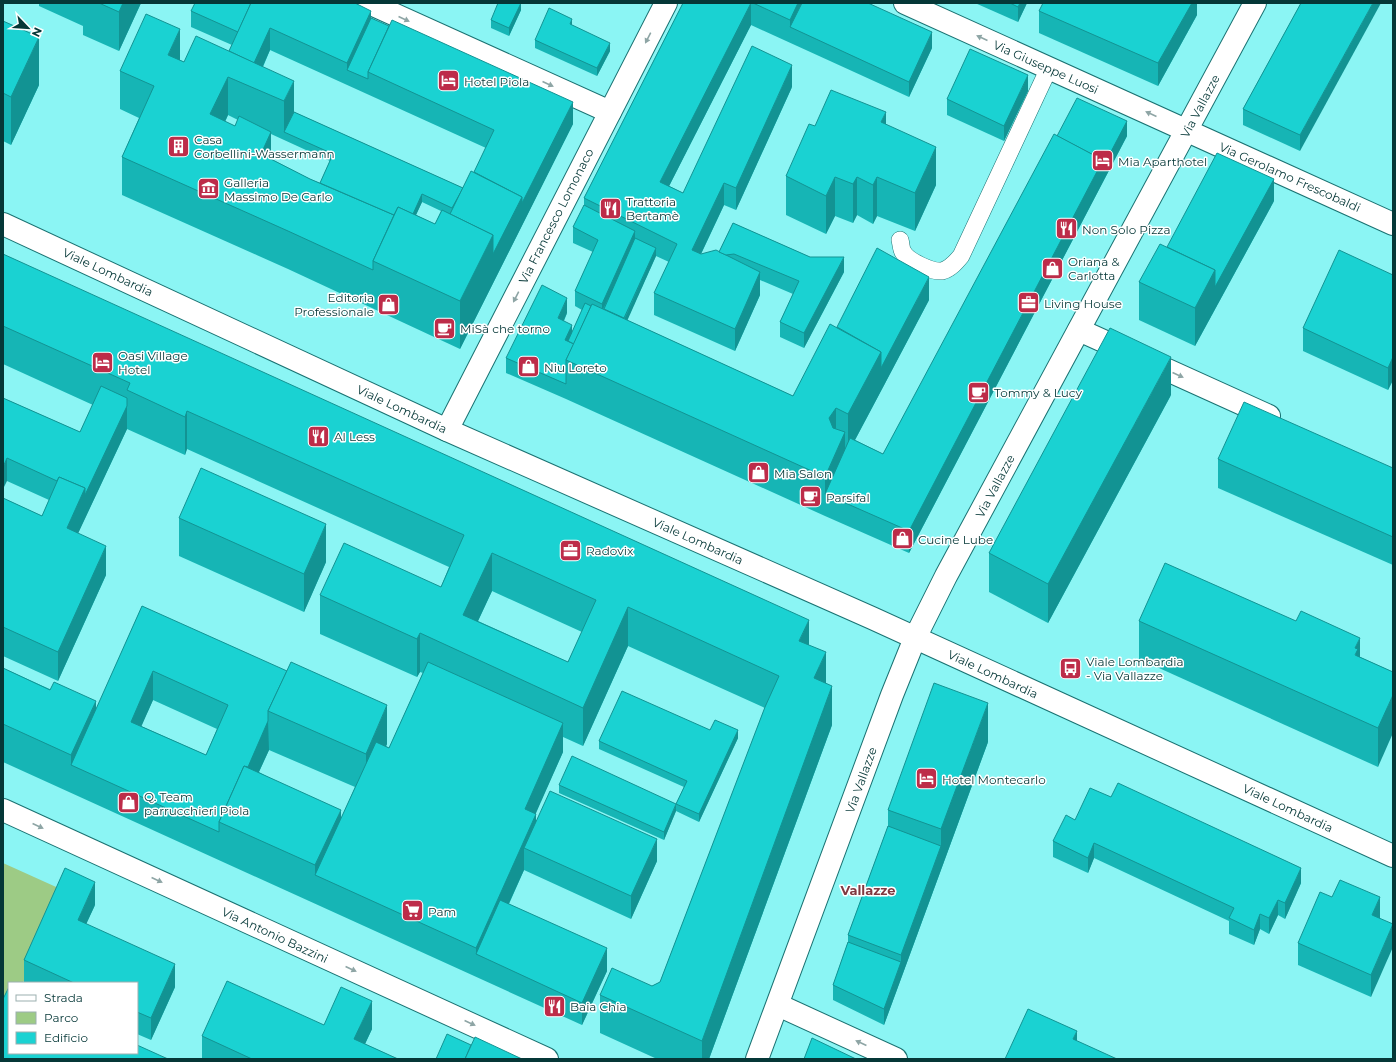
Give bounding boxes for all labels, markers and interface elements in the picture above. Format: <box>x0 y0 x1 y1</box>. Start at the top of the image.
north arrow <box>8 8 48 48</box>
one-way arrow <box>399 16 410 22</box>
text: N <box>29 25 45 39</box>
one-way arrow <box>645 32 651 43</box>
one-way arrow <box>976 35 987 41</box>
street label: Via Giuseppe Luosi <box>991 37 1101 97</box>
hotel icon: Hotel Piola <box>436 68 462 94</box>
street label: Via Vallazze <box>1177 72 1223 140</box>
place label: Hotel Piola <box>464 74 529 89</box>
one-way arrow <box>543 81 554 87</box>
one-way arrow <box>1145 111 1157 117</box>
place label: Casa Corbellini-Wassermann <box>194 132 335 161</box>
building icon: Casa Corbellini-Wassermann <box>166 133 192 159</box>
street label: Via Gerolamo Frescobaldi <box>1217 139 1363 215</box>
street label: Via Francesco Lomonaco <box>515 146 597 286</box>
hotel icon: Mia Aparthotel <box>1089 148 1115 174</box>
place label: Mia Aparthotel <box>1118 154 1207 169</box>
place label: Galleria Massimo De Carlo <box>224 175 332 204</box>
museum icon: Galleria Massimo De Carlo <box>196 176 222 202</box>
place label: Trattoria Bertamè <box>626 194 679 223</box>
restaurant icon: Trattoria Bertamè <box>598 195 624 221</box>
restaurant icon: Non Solo Pizza <box>1053 216 1079 242</box>
place label: Non Solo Pizza <box>1082 222 1171 237</box>
street label: Viale Lombardia <box>61 245 155 299</box>
place label: Oriana & Carlotta <box>1068 254 1119 283</box>
shop icon: Oriana & Carlotta <box>1040 255 1066 281</box>
place label: Editoria Professionale <box>294 290 374 319</box>
office icon: Living House <box>1015 290 1041 316</box>
shop icon: Editoria Professionale <box>376 291 402 317</box>
one-way arrow <box>513 291 519 302</box>
place label: Living House <box>1044 296 1122 311</box>
cafe icon: MiSà che torno <box>432 315 458 341</box>
place label: MiSà che torno <box>460 321 550 336</box>
place label: Oasi Village Hotel <box>118 348 188 377</box>
hotel icon: Oasi Village Hotel <box>90 349 116 375</box>
shop icon: Niu Loreto <box>515 354 541 380</box>
place label: Niu Loreto <box>544 360 607 375</box>
one-way arrow <box>1172 372 1184 378</box>
cafe icon: Tommy & Lucy <box>966 379 992 405</box>
street label: Viale Lombardia <box>355 382 449 436</box>
place label: Tommy & Lucy <box>994 385 1083 400</box>
restaurant icon: Al Less <box>306 423 332 449</box>
place label: Al Less <box>334 429 375 444</box>
street label: Via Vallazze <box>972 452 1018 520</box>
shop icon: Mia Salon <box>745 460 771 486</box>
place label: Mia Salon <box>774 466 832 481</box>
cafe icon: Parsifal <box>797 484 823 510</box>
place label: Parsifal <box>826 490 870 505</box>
street label: Viale Lombardia <box>650 514 746 568</box>
shop icon: Cucine Lube <box>890 526 916 552</box>
place label: Cucine Lube <box>918 532 993 547</box>
office icon: Radovix <box>557 537 583 563</box>
place label: Radovix <box>586 543 634 558</box>
street label: Viale Lombardia <box>946 647 1040 701</box>
place label: Viale Lombardia - Via Vallazze <box>1086 654 1184 683</box>
bus stop icon: Viale Lombardia - Via Vallazze <box>1058 655 1084 681</box>
street label: Via Vallazze <box>842 745 880 815</box>
hotel icon: Hotel Montecarlo <box>914 766 940 792</box>
place label: Hotel Montecarlo <box>942 772 1046 787</box>
street label: Viale Lombardia <box>1241 781 1335 835</box>
place label: Q. Team parrucchieri Piola <box>144 789 249 818</box>
shop icon: Q. Team parrucchieri Piola <box>116 790 142 816</box>
one-way arrow <box>33 823 44 829</box>
one-way arrow <box>151 877 162 883</box>
district label: Vallazze <box>839 882 896 898</box>
supermarket icon: Pam <box>399 898 425 924</box>
street label: Via Antonio Bazzini <box>219 904 331 966</box>
place label: Pam <box>428 904 456 919</box>
one-way arrow <box>346 966 357 972</box>
legend <box>8 982 138 1054</box>
text: Strada <box>44 990 83 1005</box>
restaurant icon: Baia Chia <box>542 993 568 1019</box>
place label: Baia Chia <box>570 999 627 1014</box>
text: Parco <box>44 1010 78 1025</box>
one-way arrow <box>464 1020 475 1026</box>
text: Edificio <box>44 1030 88 1045</box>
one-way arrow <box>855 1040 867 1046</box>

